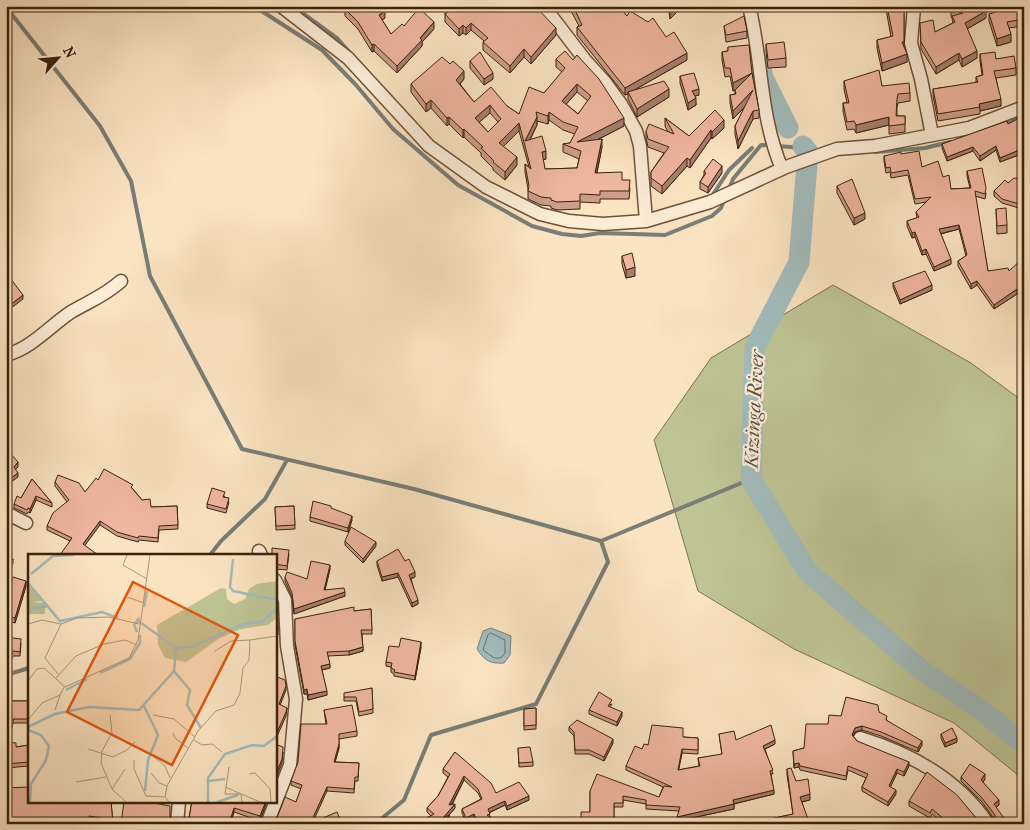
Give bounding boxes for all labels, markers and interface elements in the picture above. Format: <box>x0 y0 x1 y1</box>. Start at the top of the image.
north arrow <box>32 32 82 82</box>
text: N <box>59 44 79 61</box>
water label: Kizinga River <box>739 347 769 471</box>
inset map <box>28 554 276 802</box>

